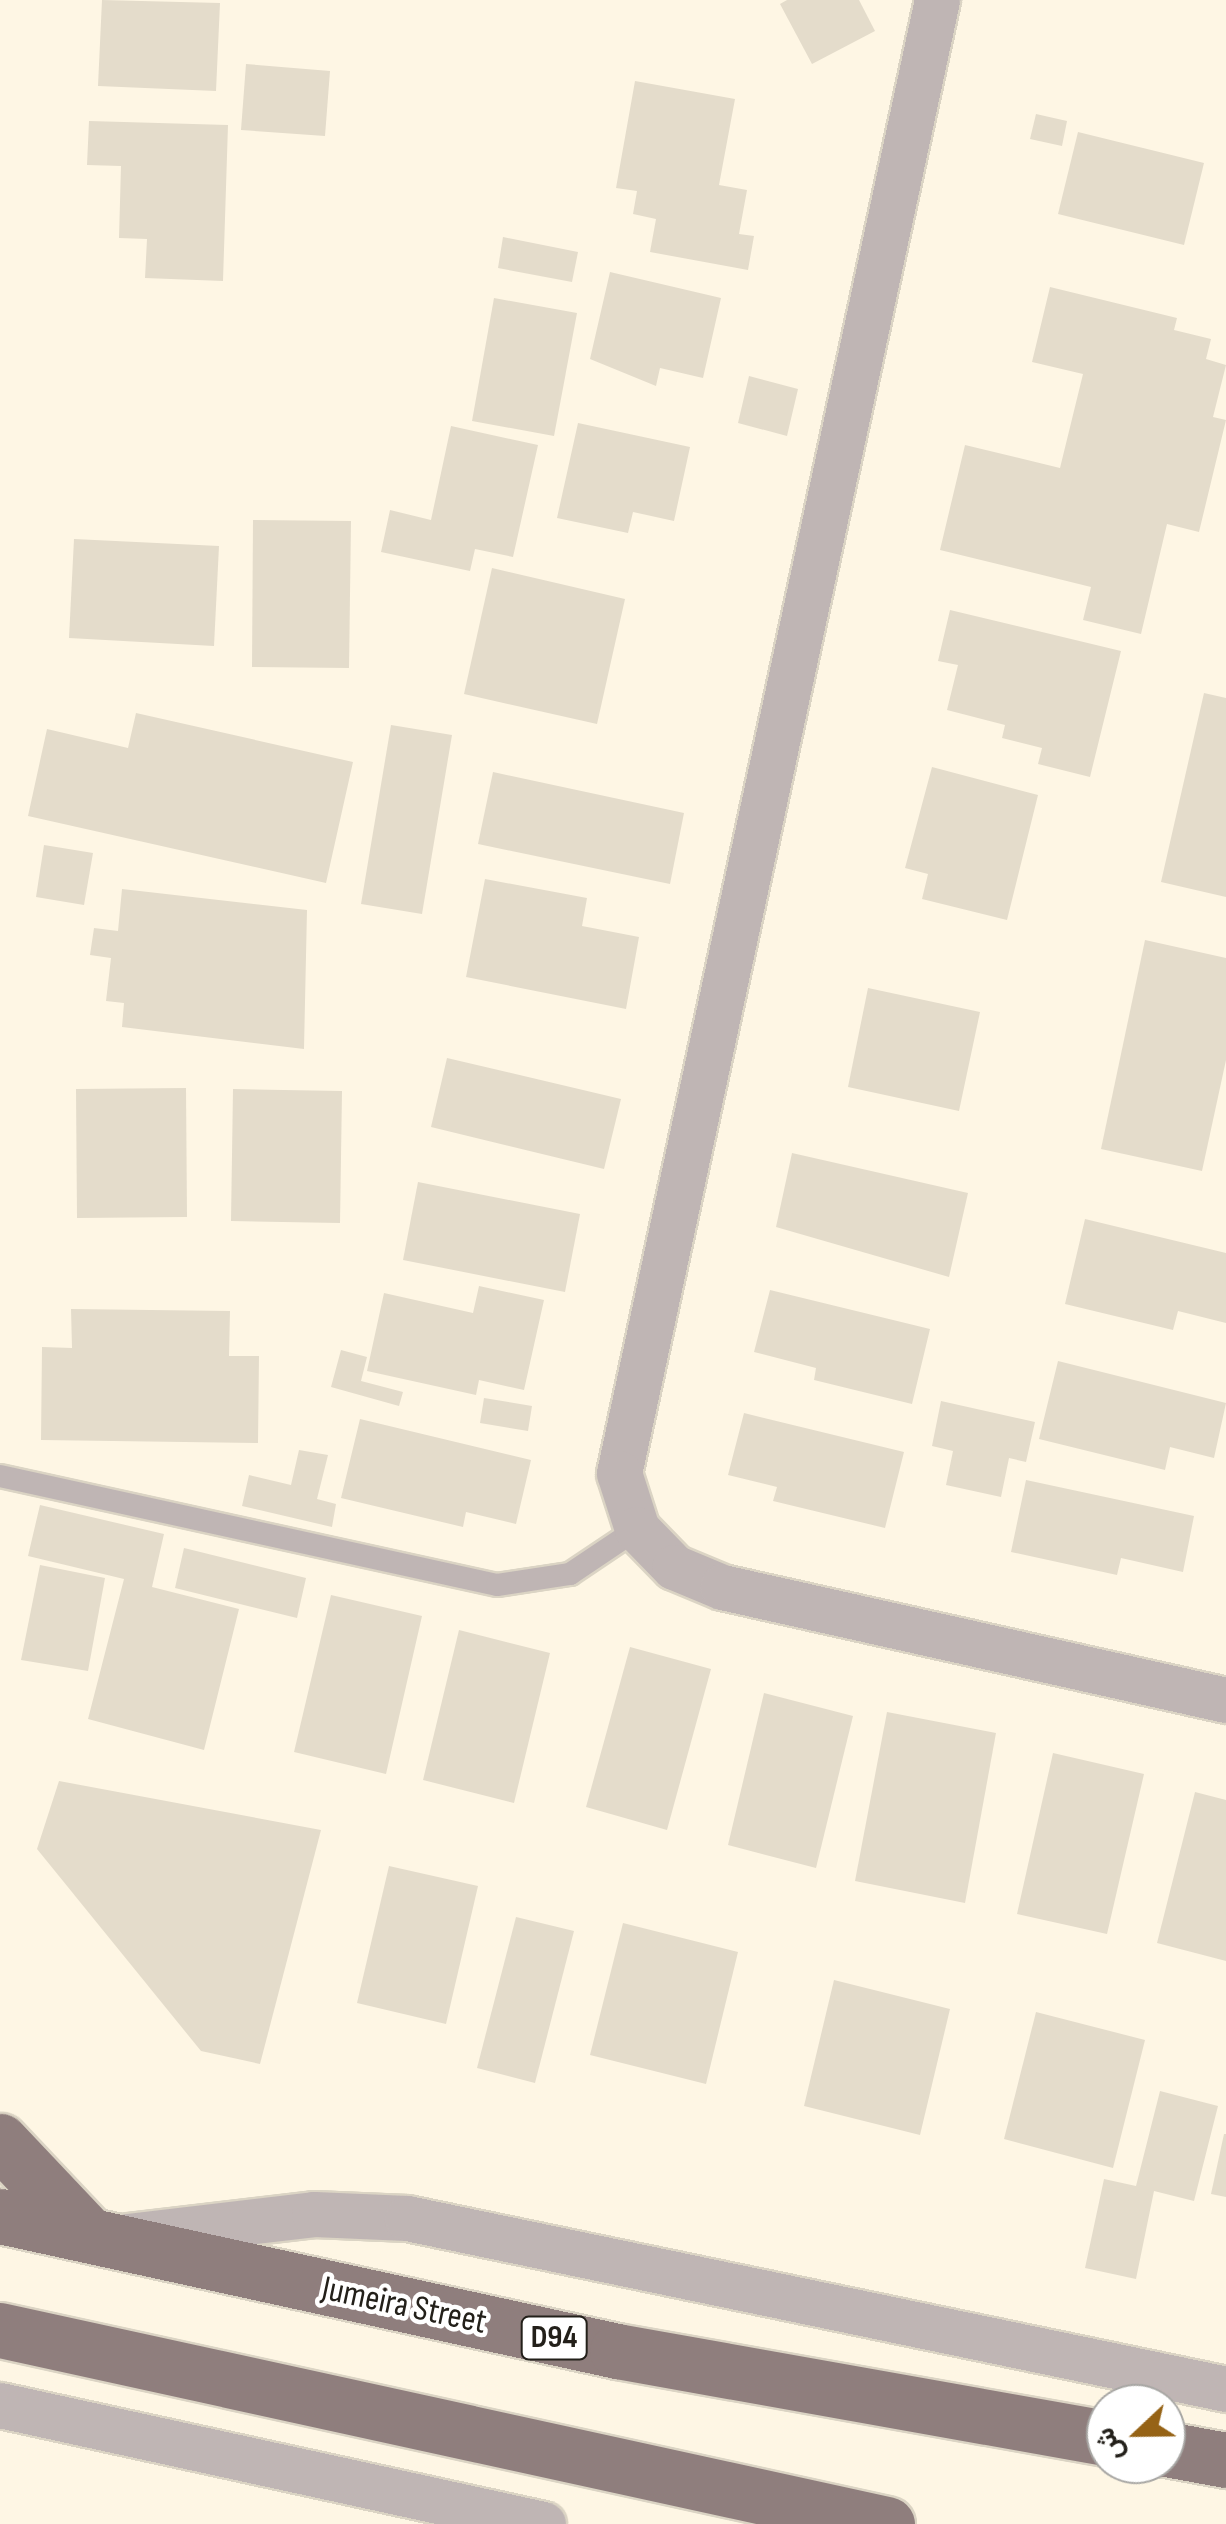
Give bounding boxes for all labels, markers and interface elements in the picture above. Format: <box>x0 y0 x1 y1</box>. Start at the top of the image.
street label: Jumeira Street <box>318 2268 490 2344</box>
road number: D94 <box>519 2311 589 2365</box>
north arrow <box>1086 2384 1186 2484</box>
text: ش <box>1088 2423 1131 2466</box>

